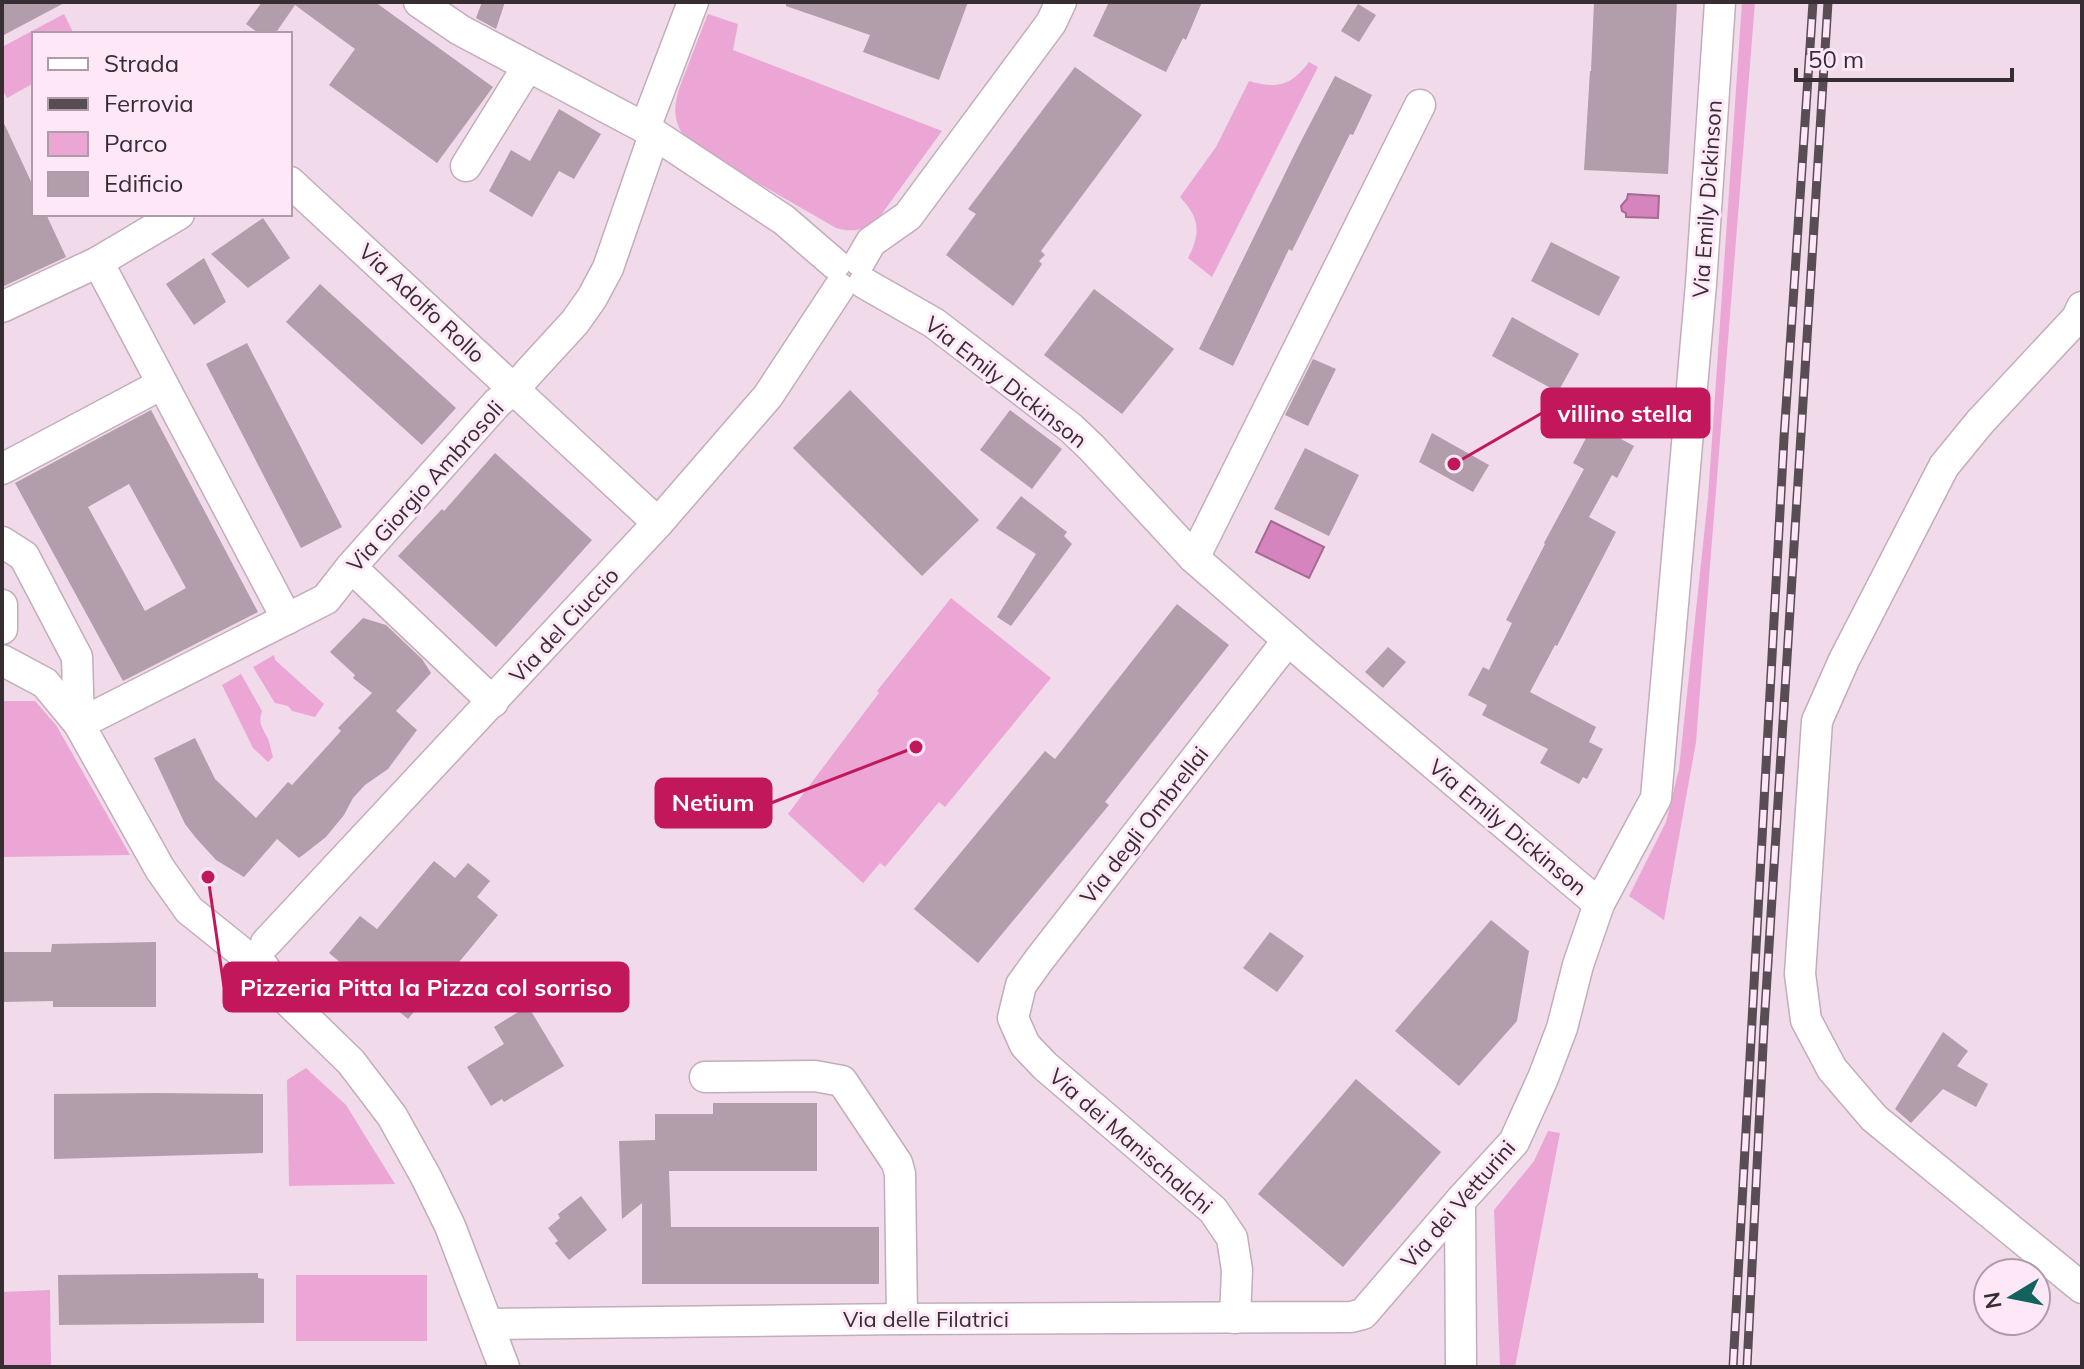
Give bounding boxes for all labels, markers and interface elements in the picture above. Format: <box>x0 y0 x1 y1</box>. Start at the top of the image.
legend <box>32 32 292 216</box>
scale bar <box>1796 32 2012 82</box>
text: 50 m <box>1808 44 1864 74</box>
text: Strada <box>104 48 179 78</box>
text: Ferrovia <box>104 88 194 118</box>
street label: Via Emily Dickinson <box>1686 99 1728 299</box>
text: Parco <box>104 128 167 158</box>
text: Edificio <box>104 168 183 198</box>
street label: Via Adolfo Rollo <box>353 237 491 369</box>
street label: Via Emily Dickinson <box>919 310 1093 454</box>
callout: villino stella <box>1542 389 1709 437</box>
street label: Via Giorgio Ambrosoli <box>341 394 509 578</box>
text: villino stella <box>1557 398 1692 428</box>
street label: Via del Ciuccio <box>503 561 625 689</box>
street label: Via degli Ombrellai <box>1074 741 1214 909</box>
street label: Via Emily Dickinson <box>1423 753 1593 901</box>
callout: Netium <box>656 779 771 827</box>
text: Netium <box>672 787 754 817</box>
callout: Pizzeria Pitta la Pizza col sorriso <box>224 963 628 1011</box>
text: Pizzeria Pitta la Pizza col sorriso <box>240 972 612 1002</box>
street label: Via dei Manischalchi <box>1043 1062 1219 1220</box>
street label: Via dei Vetturini <box>1395 1134 1521 1274</box>
north arrow <box>1972 1257 2052 1337</box>
text: N <box>1977 1290 2008 1311</box>
street label: Via delle Filatrici <box>843 1305 1009 1333</box>

